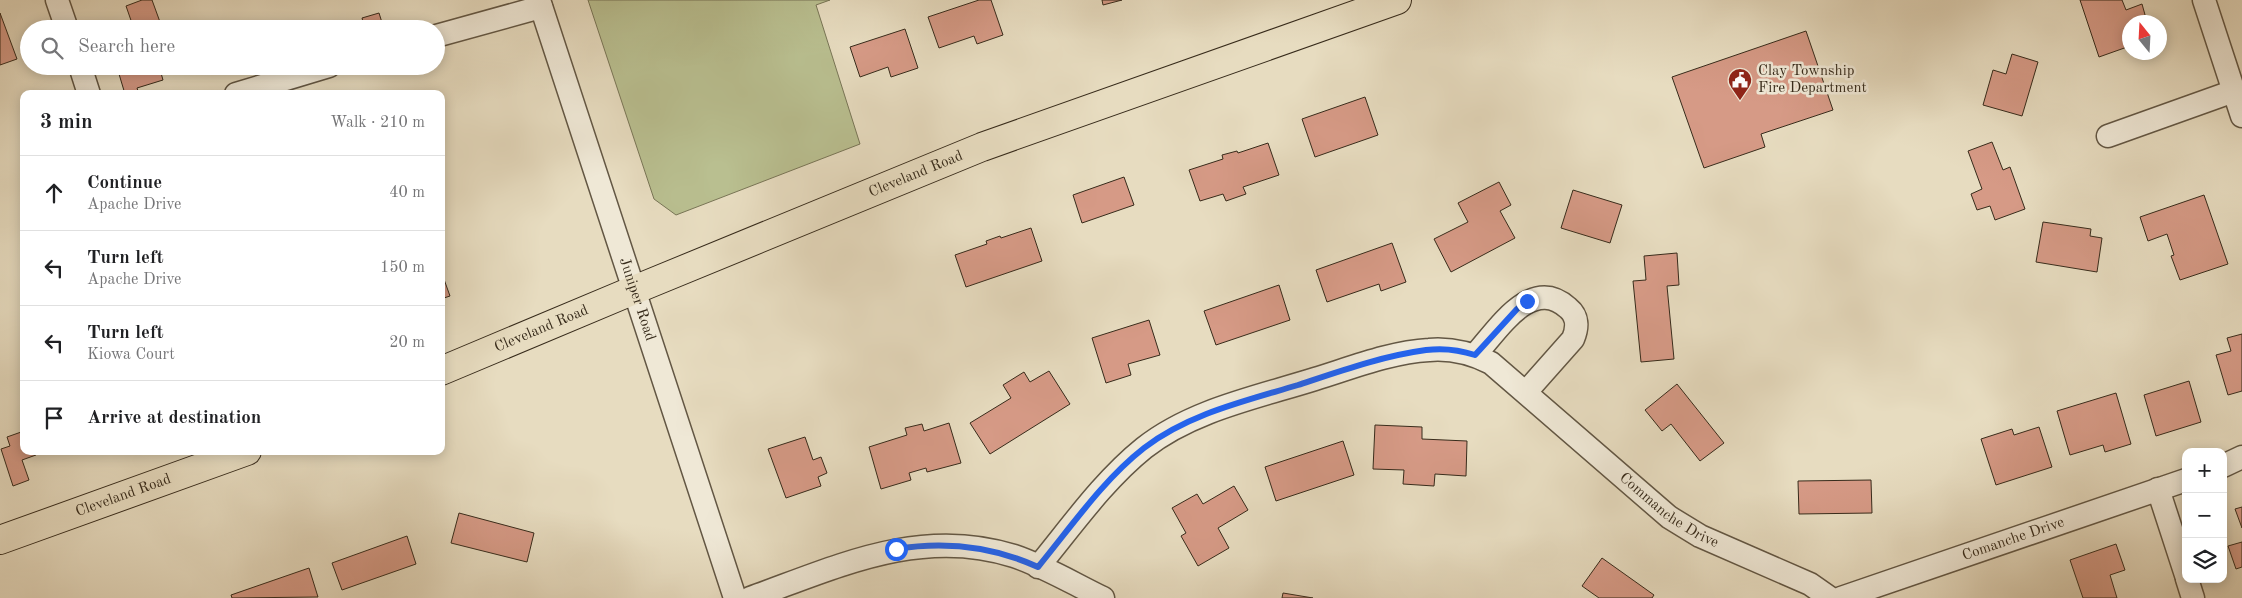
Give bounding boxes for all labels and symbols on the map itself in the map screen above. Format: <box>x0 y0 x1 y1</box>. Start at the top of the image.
north arrow <box>2122 15 2167 60</box>
place label: Clay Township Fire Department <box>1758 64 1867 96</box>
public building icon: Clay Township Fire Department <box>1727 67 1753 101</box>
street label: Cleveland Road <box>867 148 965 200</box>
street label: Juniper Road <box>616 256 658 343</box>
route end <box>1516 290 1539 313</box>
street label: Cleveland Road <box>492 302 591 355</box>
street label: Commanche Drive <box>1616 470 1721 551</box>
street label: Cleveland Road <box>74 471 173 520</box>
street label: Comanche Drive <box>1960 515 2066 563</box>
route start <box>885 538 908 561</box>

